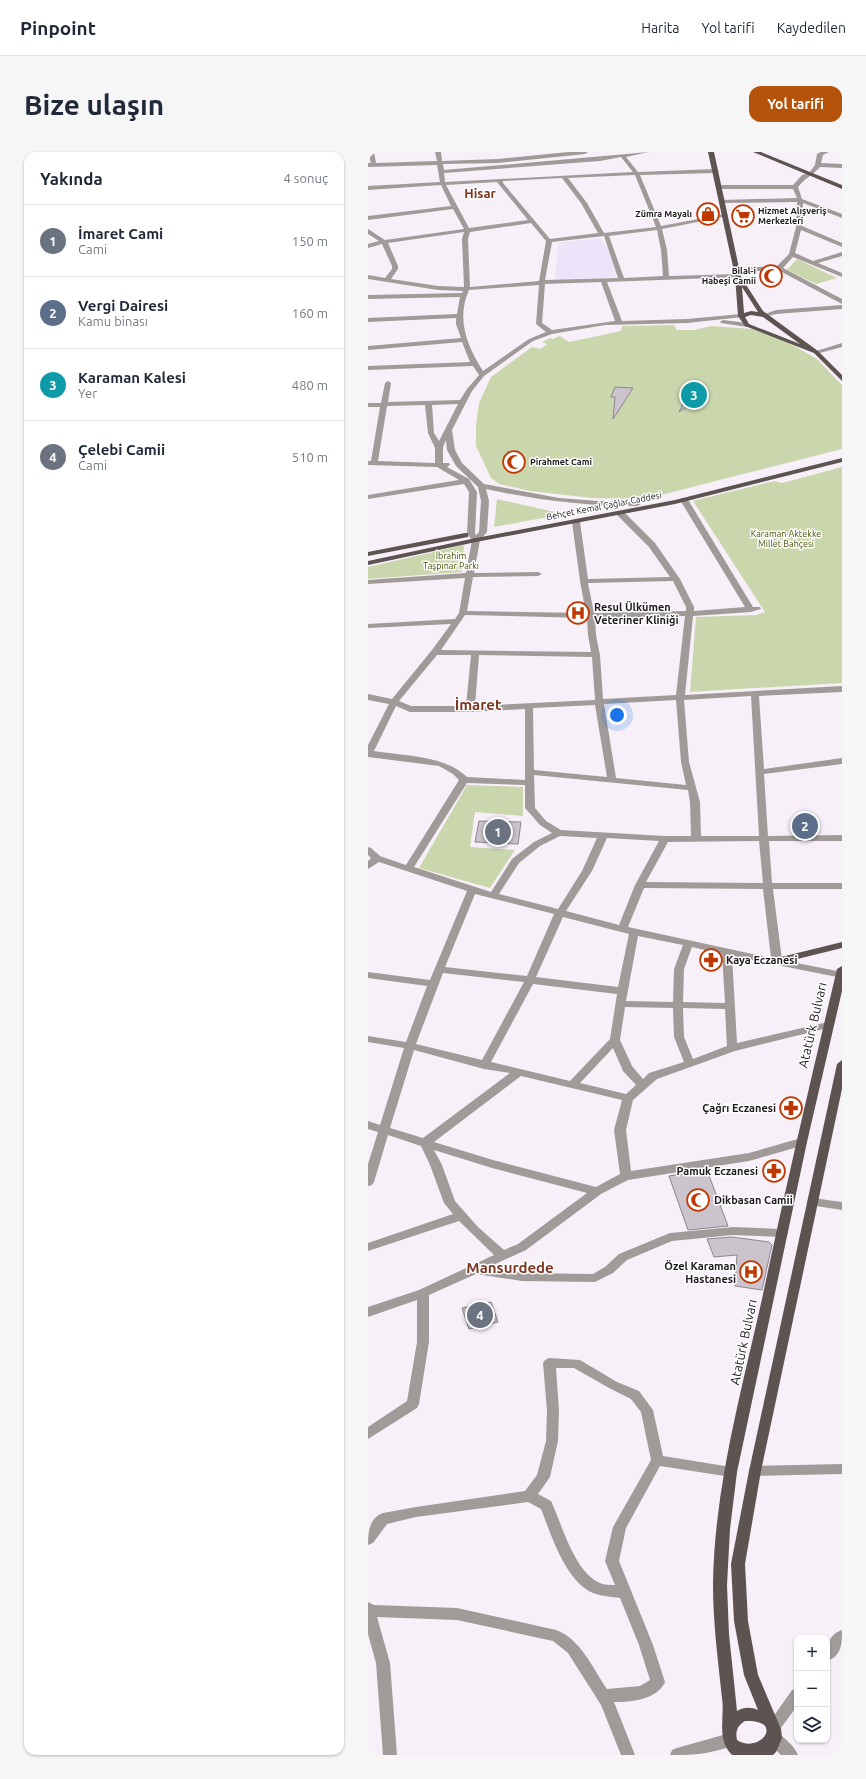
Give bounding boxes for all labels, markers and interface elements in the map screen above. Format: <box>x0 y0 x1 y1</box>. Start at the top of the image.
text: Pinpoint <box>20 17 96 39</box>
text: Harita <box>641 20 679 36</box>
text: Yol tarifi <box>701 20 755 36</box>
text: Kaydedilen <box>777 20 846 36</box>
button: Yol tarifi <box>749 86 842 122</box>
text: Bize ulaşın <box>24 89 164 120</box>
text: Yakında <box>40 169 103 188</box>
text: 4 sonuç <box>284 171 328 185</box>
district label: Hisar <box>464 186 496 200</box>
shop icon: Zümra Mayalı <box>695 201 721 227</box>
supermarket icon: Hizmet Alışveriş Merkezleri <box>730 203 756 229</box>
place label: Hizmet Alışveriş Merkezleri <box>758 206 827 226</box>
place label: Zümra Mayalı <box>635 209 692 219</box>
text: İmaret Cami <box>78 225 163 242</box>
text: 1 <box>49 234 57 248</box>
text: 150 m <box>292 234 328 248</box>
text: Cami <box>78 242 107 256</box>
mosque icon: Bilal-i Habeşi Camii <box>758 263 784 289</box>
place label: Bilal-i Habeşi Camii <box>702 266 756 286</box>
text: Vergi Dairesi <box>78 297 168 314</box>
text: 2 <box>49 306 57 320</box>
text: 160 m <box>292 306 328 320</box>
text: Kamu binası <box>78 314 148 328</box>
text: Karaman Kalesi <box>78 369 186 386</box>
text: 3 <box>49 378 57 392</box>
text: 480 m <box>292 378 328 392</box>
pin: 3 <box>681 380 707 410</box>
text: Yer <box>78 386 97 400</box>
text: Çelebi Camii <box>78 441 165 458</box>
mosque icon: Pirahmet Cami <box>501 449 527 475</box>
text: 4 <box>49 450 57 464</box>
text: 510 m <box>292 450 328 464</box>
place label: Pirahmet Cami <box>530 457 592 467</box>
text: Cami <box>78 458 107 472</box>
street label: Behçet Kemal Çağlar Caddesi <box>545 490 663 522</box>
park label: Karaman Aktekke Millet Bahçesi <box>751 529 821 549</box>
park label: İbrahim Taşpınar Parkı <box>423 551 479 571</box>
hospital icon: Resul Ülkümen Veteriner Kliniği <box>565 600 591 626</box>
place label: Resul Ülkümen Veteriner Kliniği <box>594 601 679 626</box>
district label: İmaret <box>455 696 502 713</box>
your location <box>607 705 627 725</box>
pin: 2 <box>792 811 818 841</box>
pin: 1 <box>485 817 511 847</box>
pharmacy icon: Kaya Eczanesi <box>698 947 724 973</box>
place label: Kaya Eczanesi <box>726 954 798 966</box>
street label: Atatürk Bulvarı <box>795 981 829 1069</box>
pharmacy icon: Çağrı Eczanesi <box>778 1095 804 1121</box>
place label: Çağrı Eczanesi <box>702 1102 776 1114</box>
pharmacy icon: Pamuk Eczanesi <box>761 1158 787 1184</box>
place label: Pamuk Eczanesi <box>676 1165 758 1177</box>
mosque icon: Dikbasan Camii <box>685 1187 711 1213</box>
place label: Dikbasan Camii <box>714 1194 793 1206</box>
district label: Mansurdede <box>466 1259 554 1276</box>
hospital icon: Özel Karaman Hastanesi <box>738 1259 764 1285</box>
place label: Özel Karaman Hastanesi <box>664 1260 736 1285</box>
street label: Atatürk Bulvarı <box>727 1298 759 1386</box>
pin: 4 <box>467 1300 493 1330</box>
map controls <box>794 1635 830 1743</box>
button: + <box>794 1635 830 1671</box>
button: − <box>794 1671 830 1707</box>
button: layers <box>794 1707 830 1743</box>

